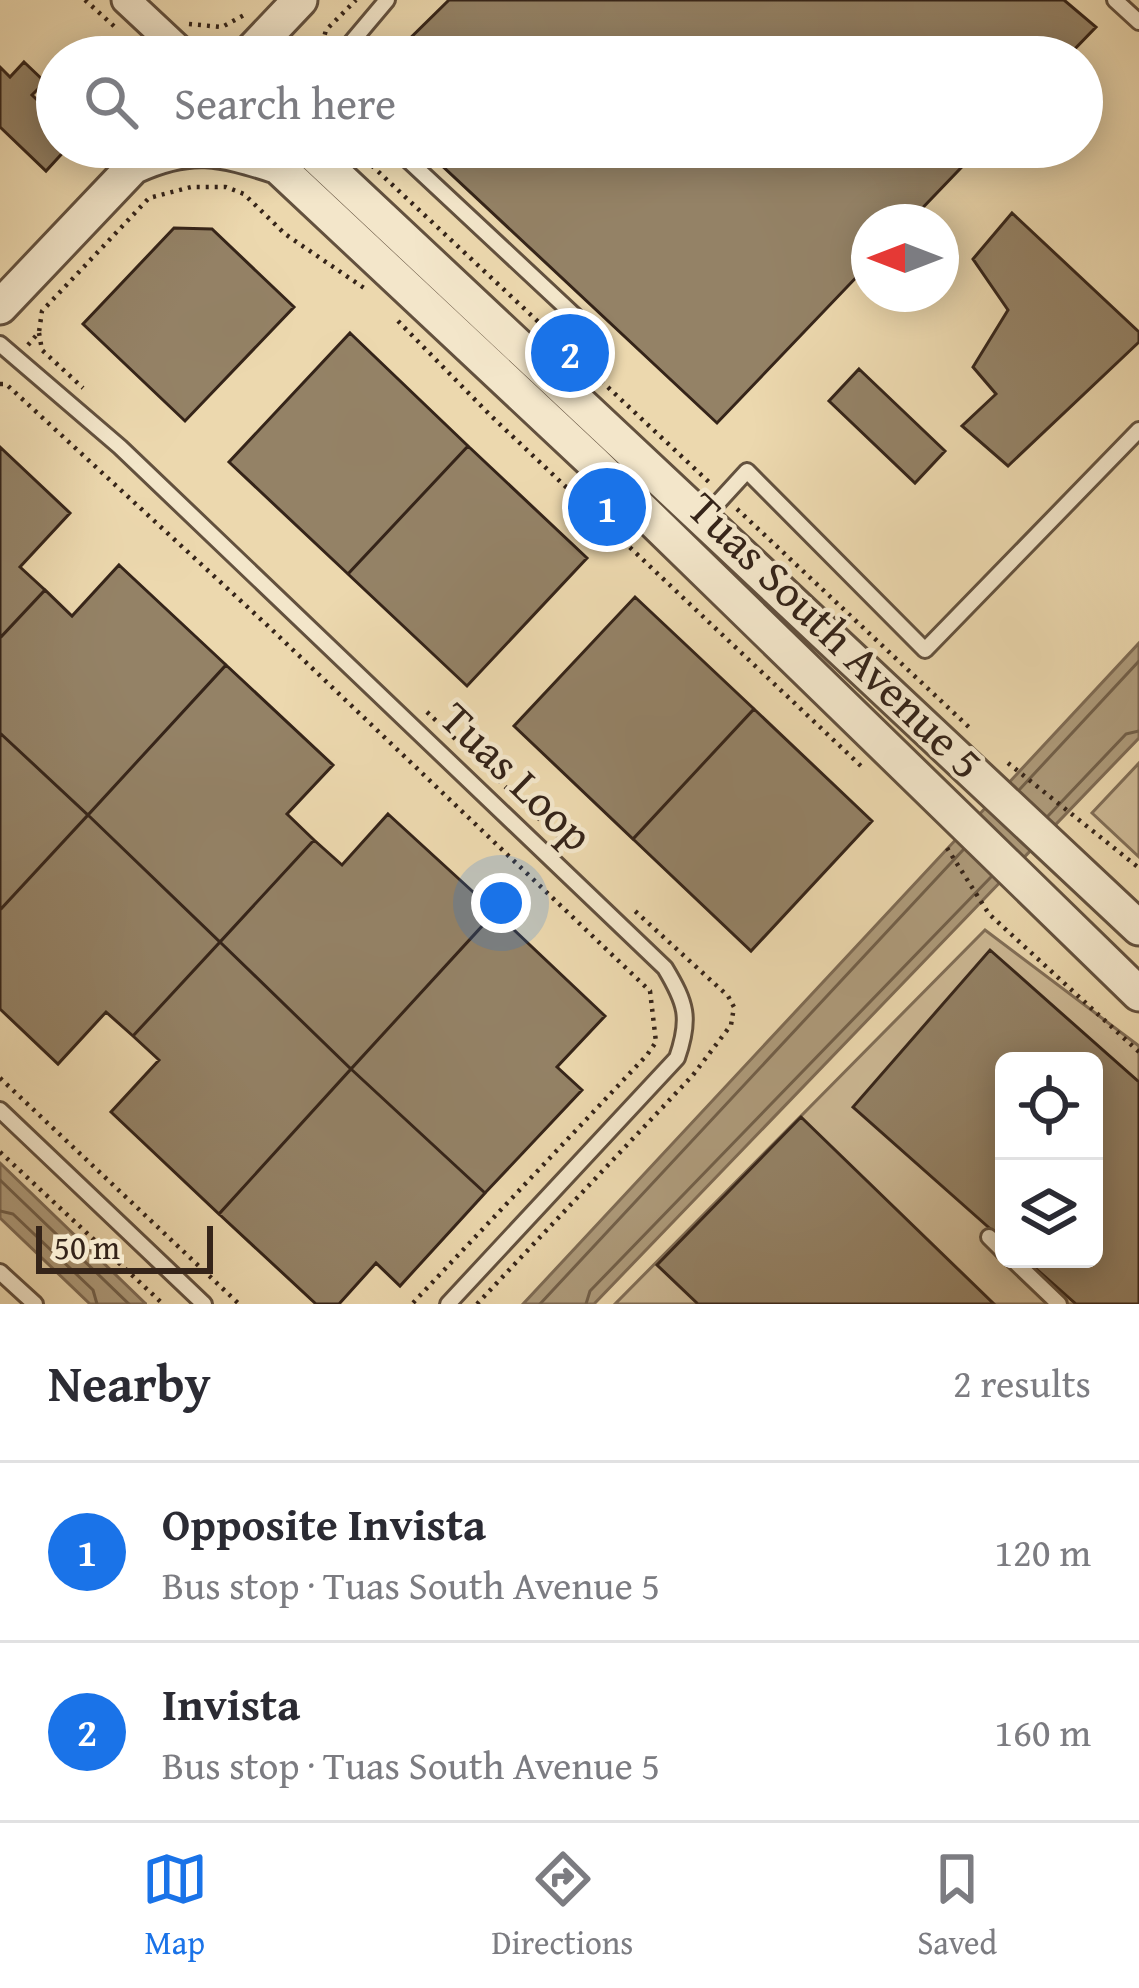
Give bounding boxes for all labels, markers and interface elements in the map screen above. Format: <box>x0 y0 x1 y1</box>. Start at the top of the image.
search box <box>36 36 1103 168</box>
icon: search <box>78 69 144 135</box>
text: Search here <box>174 70 396 135</box>
north arrow <box>851 204 959 312</box>
pin: 2 <box>531 308 609 398</box>
pin: 1 <box>568 462 646 552</box>
street label: Tuas South Avenue 5 <box>674 476 999 793</box>
street label: Tuas Loop <box>426 686 609 865</box>
your location <box>471 873 531 933</box>
map controls <box>995 1052 1103 1268</box>
button: locate <box>995 1052 1103 1160</box>
button: layers <box>995 1160 1103 1268</box>
scale bar <box>36 1220 213 1273</box>
text: 50 m <box>54 1223 120 1271</box>
text: Nearby <box>48 1345 211 1420</box>
text: 2 results <box>953 1354 1091 1411</box>
text: Opposite Invista <box>162 1491 486 1556</box>
text: 1 <box>77 1523 97 1580</box>
text: 120 m <box>994 1523 1091 1580</box>
text: Bus stop · Tuas South Avenue 5 <box>162 1556 660 1613</box>
text: Invista <box>162 1671 300 1736</box>
text: 2 <box>77 1703 97 1760</box>
text: 160 m <box>994 1703 1091 1760</box>
text: Bus stop · Tuas South Avenue 5 <box>162 1736 660 1793</box>
tab: Map <box>142 1846 208 1966</box>
tab: Directions <box>492 1846 633 1966</box>
tab: Saved <box>917 1846 997 1966</box>

